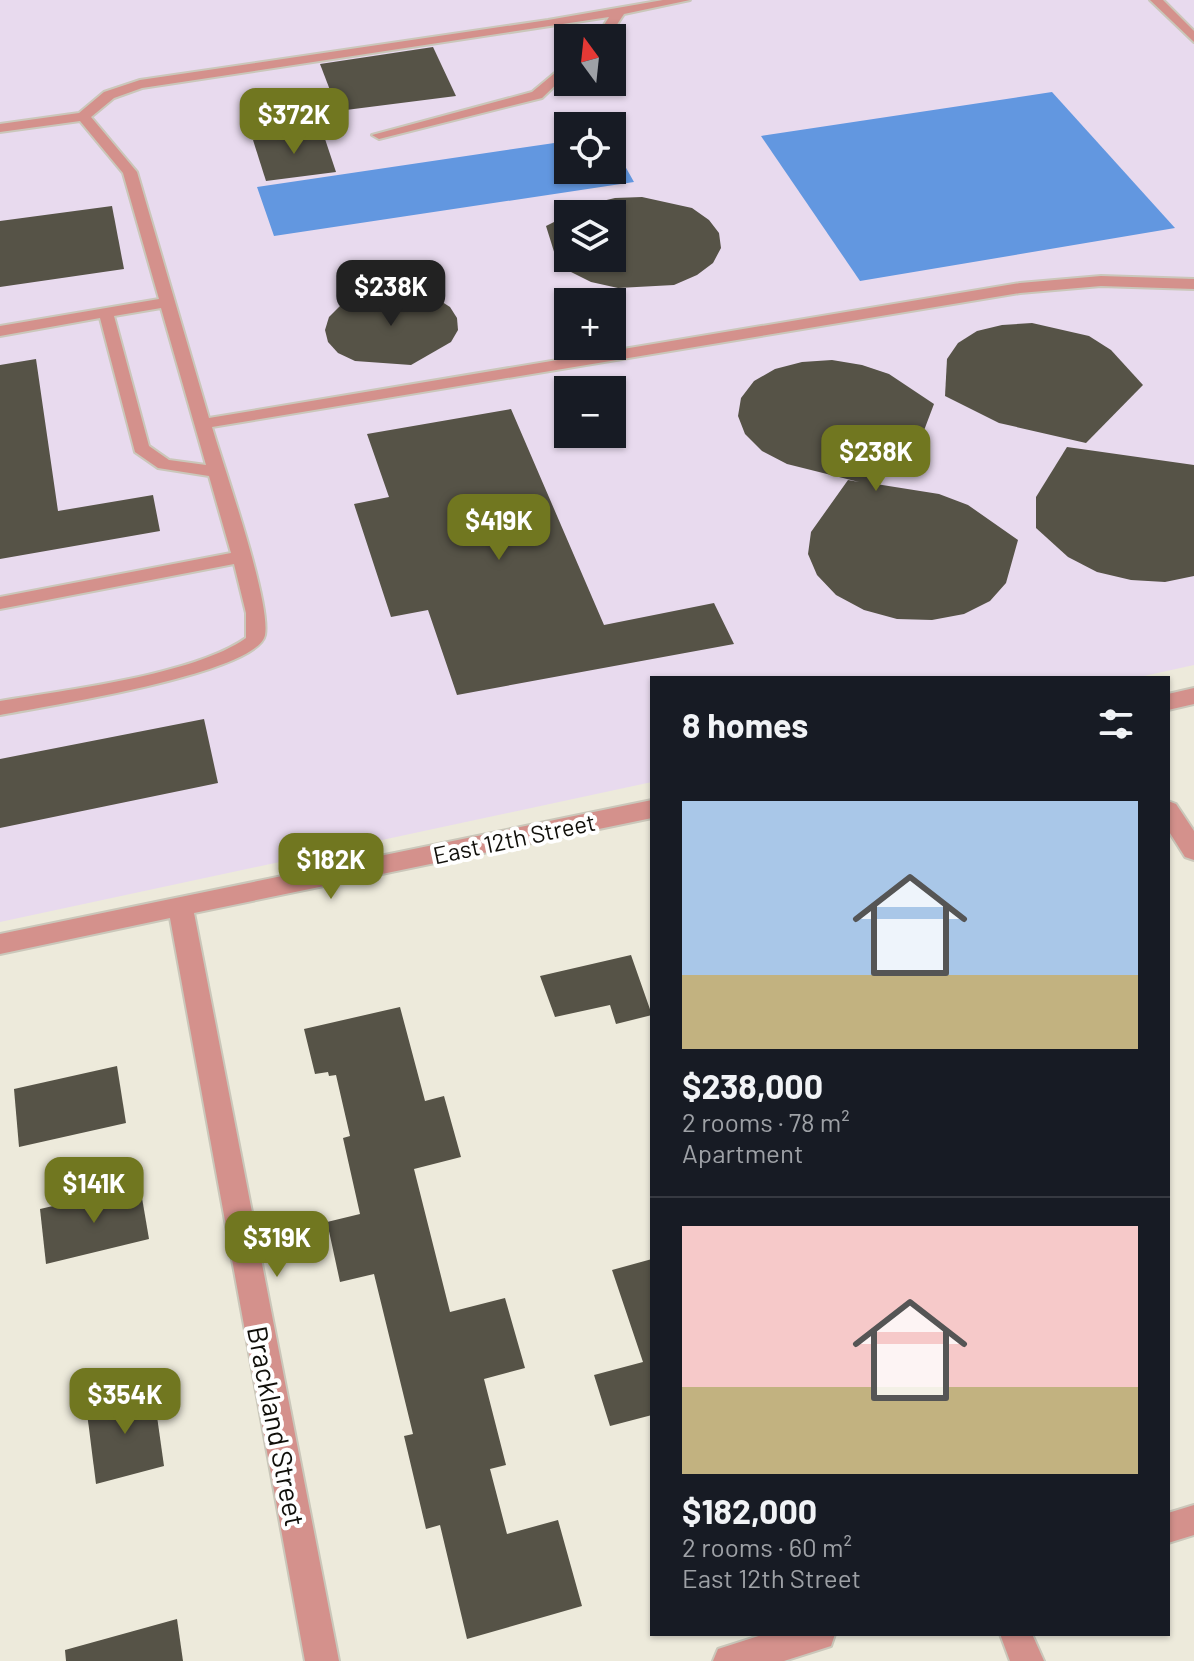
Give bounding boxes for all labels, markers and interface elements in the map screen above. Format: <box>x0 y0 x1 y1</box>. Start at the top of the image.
north arrow <box>554 24 626 96</box>
map controls <box>554 24 626 448</box>
pin: $372K <box>238 88 350 156</box>
text: $372K <box>258 98 330 129</box>
button: locate <box>554 112 626 184</box>
button: layers <box>554 200 626 272</box>
pin: $238K <box>335 260 447 328</box>
text: $238K <box>354 270 428 301</box>
button: + <box>554 288 626 360</box>
button: − <box>554 376 626 448</box>
pin: $238K <box>820 425 932 493</box>
text: $238K <box>839 435 913 466</box>
pin: $419K <box>443 494 555 562</box>
text: $419K <box>465 504 533 535</box>
icon: filters <box>1094 702 1138 746</box>
text: 8 homes <box>682 704 808 745</box>
street label: East 12th Street <box>430 807 598 869</box>
pin: $182K <box>275 833 387 901</box>
text: $182K <box>297 843 365 874</box>
icon: home <box>838 853 982 997</box>
text: $238,000 <box>682 1065 823 1106</box>
text: 2 rooms · 78 m² <box>682 1106 850 1137</box>
text: Apartment <box>682 1137 803 1168</box>
pin: $141K <box>38 1157 150 1225</box>
text: $141K <box>63 1167 125 1198</box>
pin: $319K <box>221 1211 333 1279</box>
text: $319K <box>243 1221 311 1252</box>
icon: home <box>838 1278 982 1422</box>
street label: Brackland Street <box>241 1323 313 1529</box>
pin: $354K <box>69 1368 181 1436</box>
text: $354K <box>88 1378 162 1409</box>
text: $182,000 <box>682 1490 817 1531</box>
text: 2 rooms · 60 m² <box>682 1531 852 1562</box>
text: East 12th Street <box>682 1562 861 1593</box>

